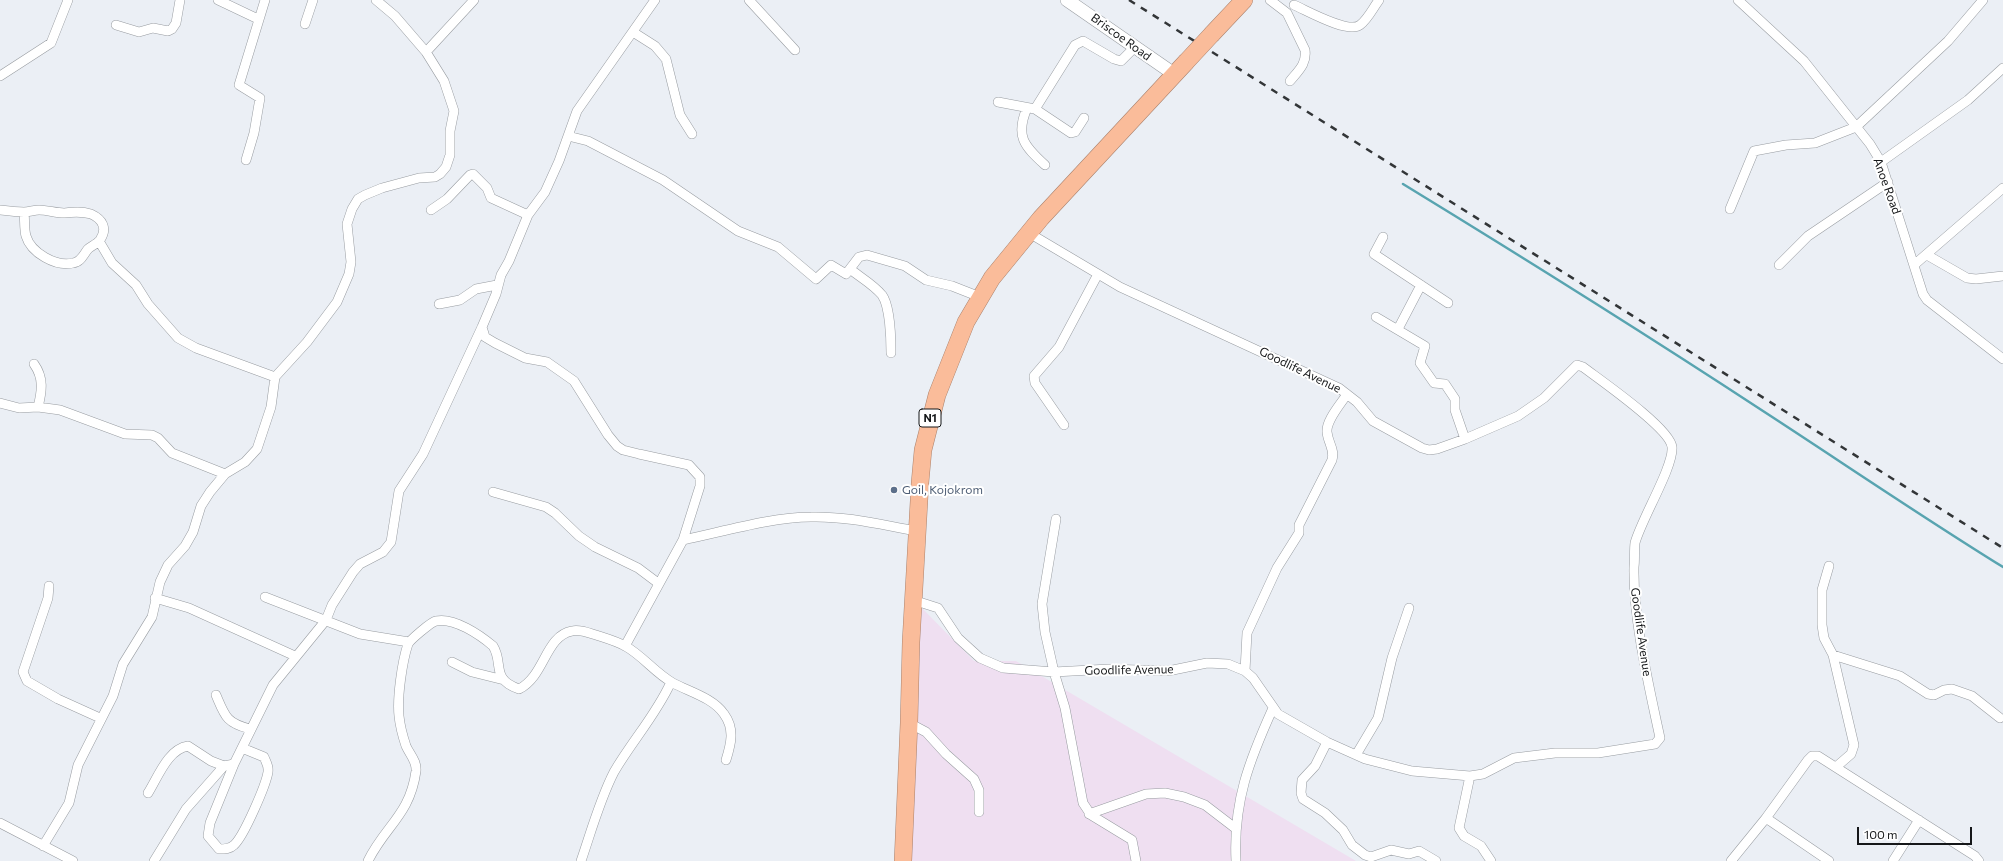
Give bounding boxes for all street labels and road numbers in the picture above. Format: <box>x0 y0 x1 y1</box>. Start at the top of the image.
street label: Briscoe Road <box>1088 10 1154 64</box>
street label: Anoe Road <box>1870 156 1904 216</box>
street label: Goodlife Avenue <box>1257 344 1343 396</box>
road number: N1 <box>919 409 941 427</box>
street label: Goodlife Avenue <box>1628 587 1654 677</box>
street label: Goodlife Avenue <box>1084 662 1174 678</box>

